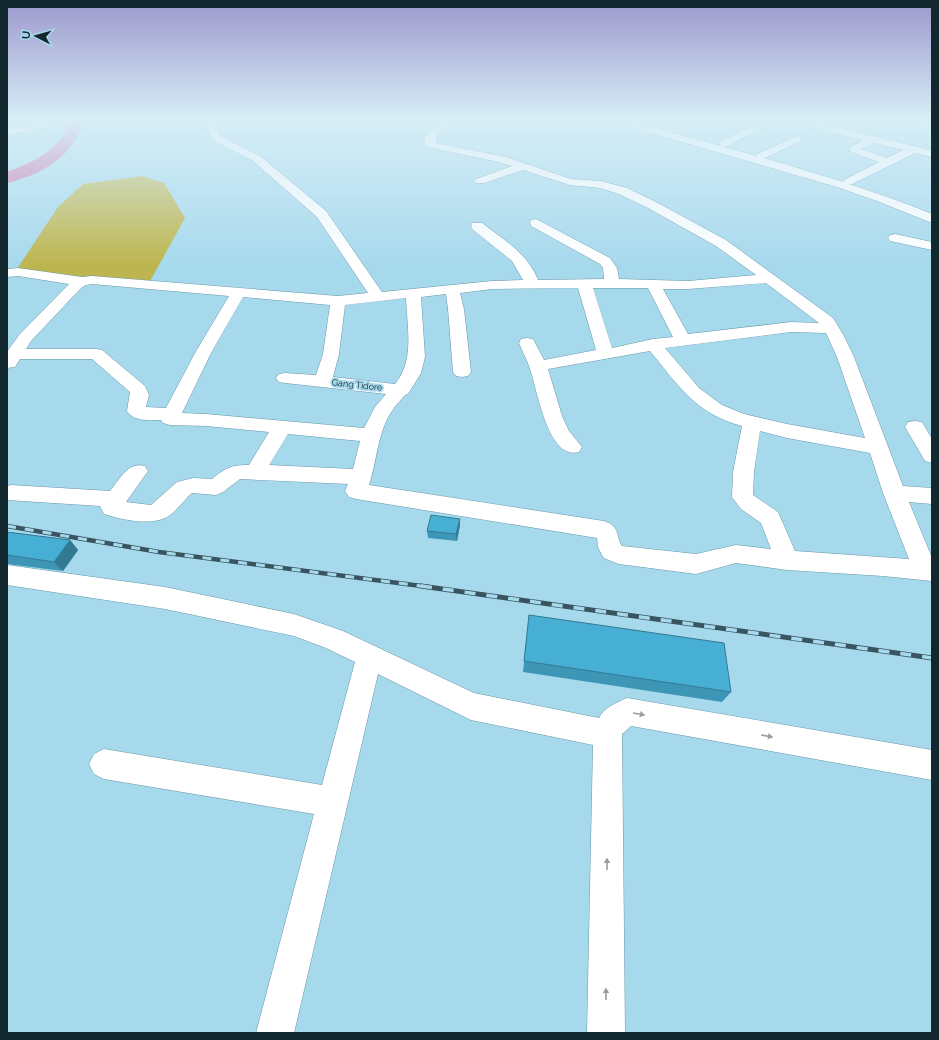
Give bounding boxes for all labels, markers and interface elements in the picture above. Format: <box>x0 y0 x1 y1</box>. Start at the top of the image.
north arrow <box>16 16 56 56</box>
text: U <box>20 30 33 40</box>
street label: Gang Tidore <box>331 377 384 393</box>
one-way arrow <box>633 712 645 718</box>
one-way arrow <box>761 734 773 740</box>
one-way arrow <box>604 857 610 870</box>
one-way arrow <box>603 987 609 1000</box>

